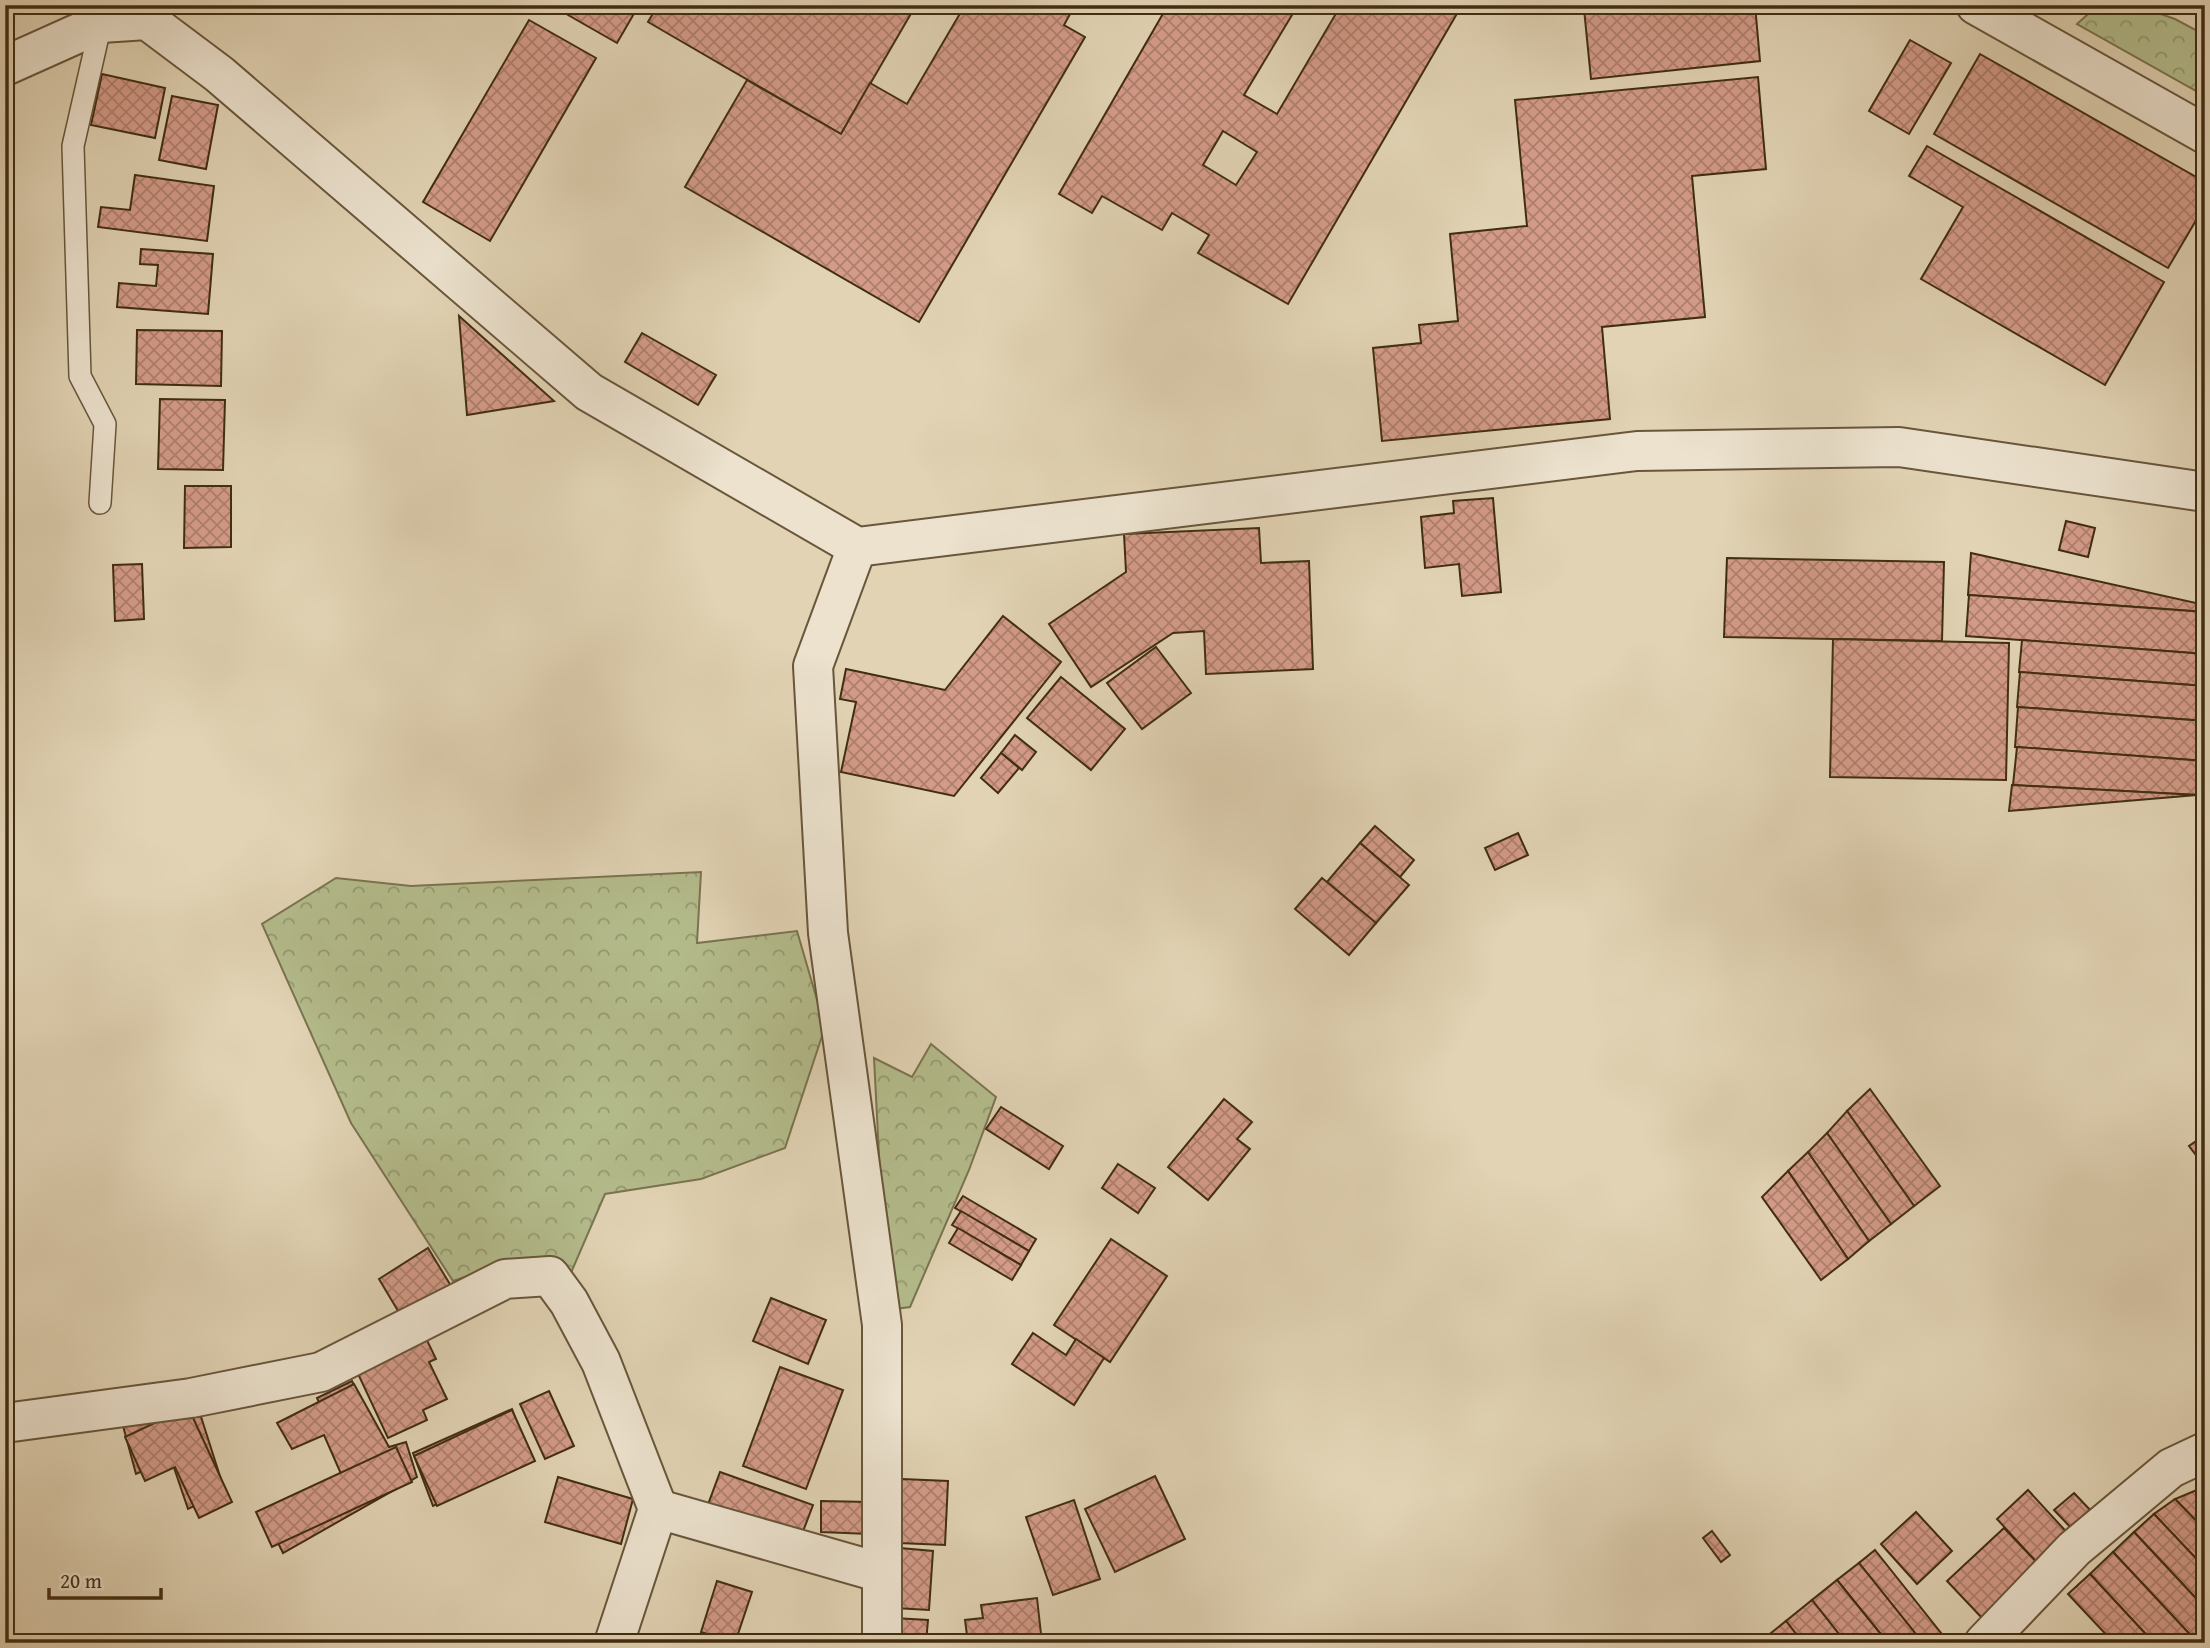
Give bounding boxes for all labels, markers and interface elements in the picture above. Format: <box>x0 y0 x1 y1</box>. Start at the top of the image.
scale bar <box>49 1557 161 1601</box>
text: 20 m <box>60 1565 102 1596</box>

